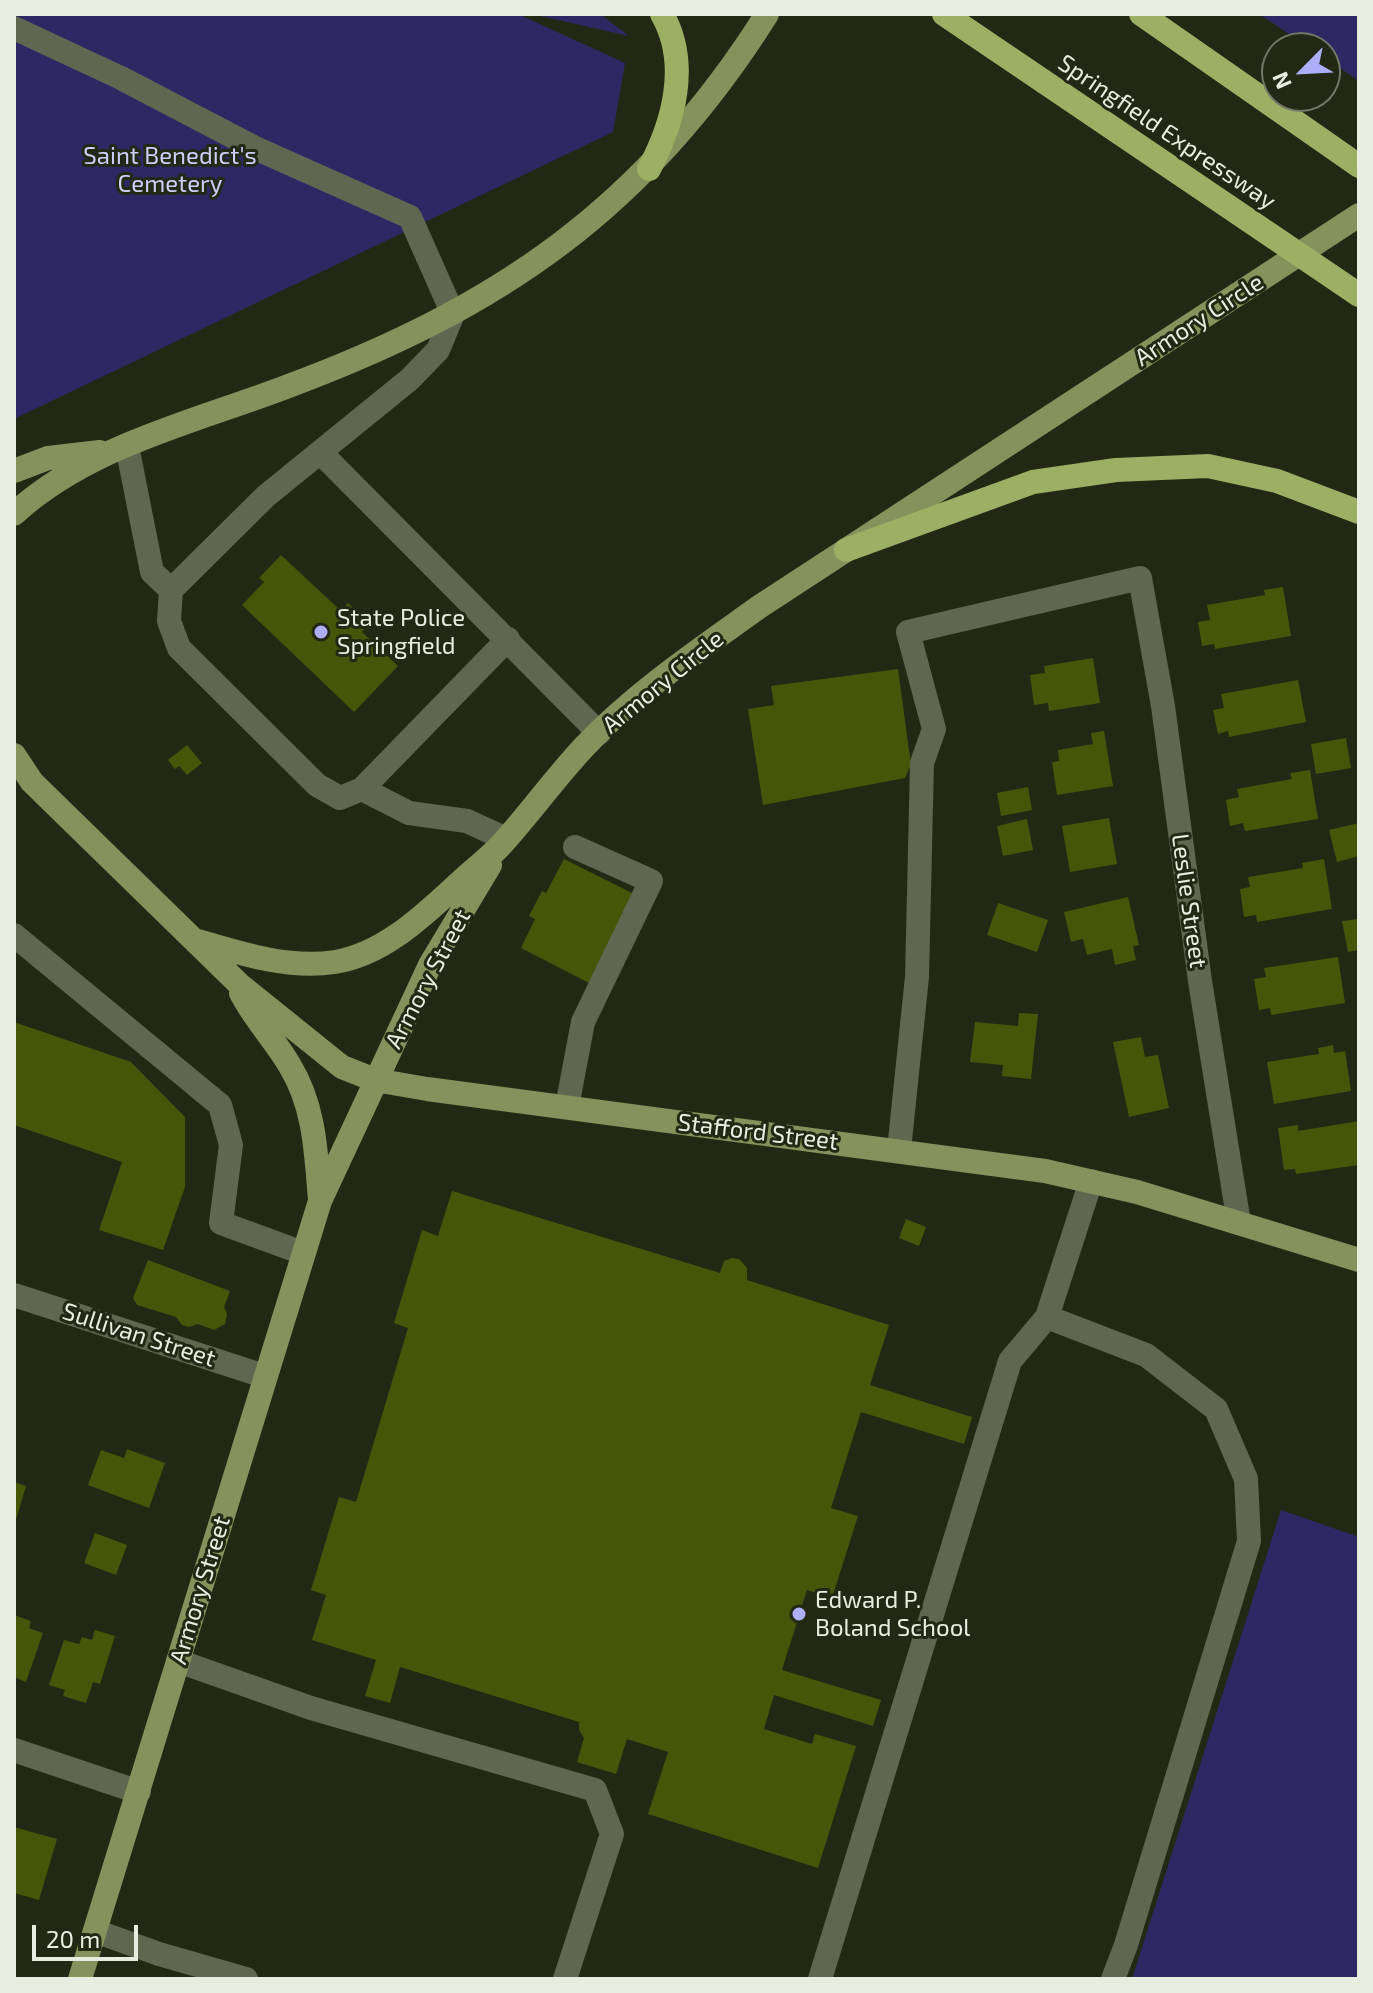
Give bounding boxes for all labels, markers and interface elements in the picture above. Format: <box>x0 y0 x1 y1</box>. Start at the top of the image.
north arrow <box>1261 32 1341 112</box>
street label: Springfield Expressway <box>1053 48 1281 216</box>
text: N <box>1266 68 1296 94</box>
park label: Saint Benedict's Cemetery <box>83 142 257 198</box>
street label: Armory Circle <box>1129 268 1269 372</box>
place label: State Police Springfield <box>337 604 465 660</box>
marker: State Police Springfield <box>312 623 330 641</box>
street label: Armory Circle <box>597 624 729 740</box>
street label: Leslie Street <box>1165 832 1213 970</box>
street label: Armory Street <box>379 904 477 1054</box>
street label: Stafford Street <box>676 1108 840 1156</box>
street label: Sullivan Street <box>59 1297 219 1373</box>
street label: Armory Street <box>164 1512 236 1668</box>
place label: Edward P. Boland School <box>815 1586 970 1642</box>
marker: Edward P. Boland School <box>790 1605 808 1623</box>
scale bar <box>36 1909 142 1959</box>
text: 20 m <box>46 1924 100 1953</box>

